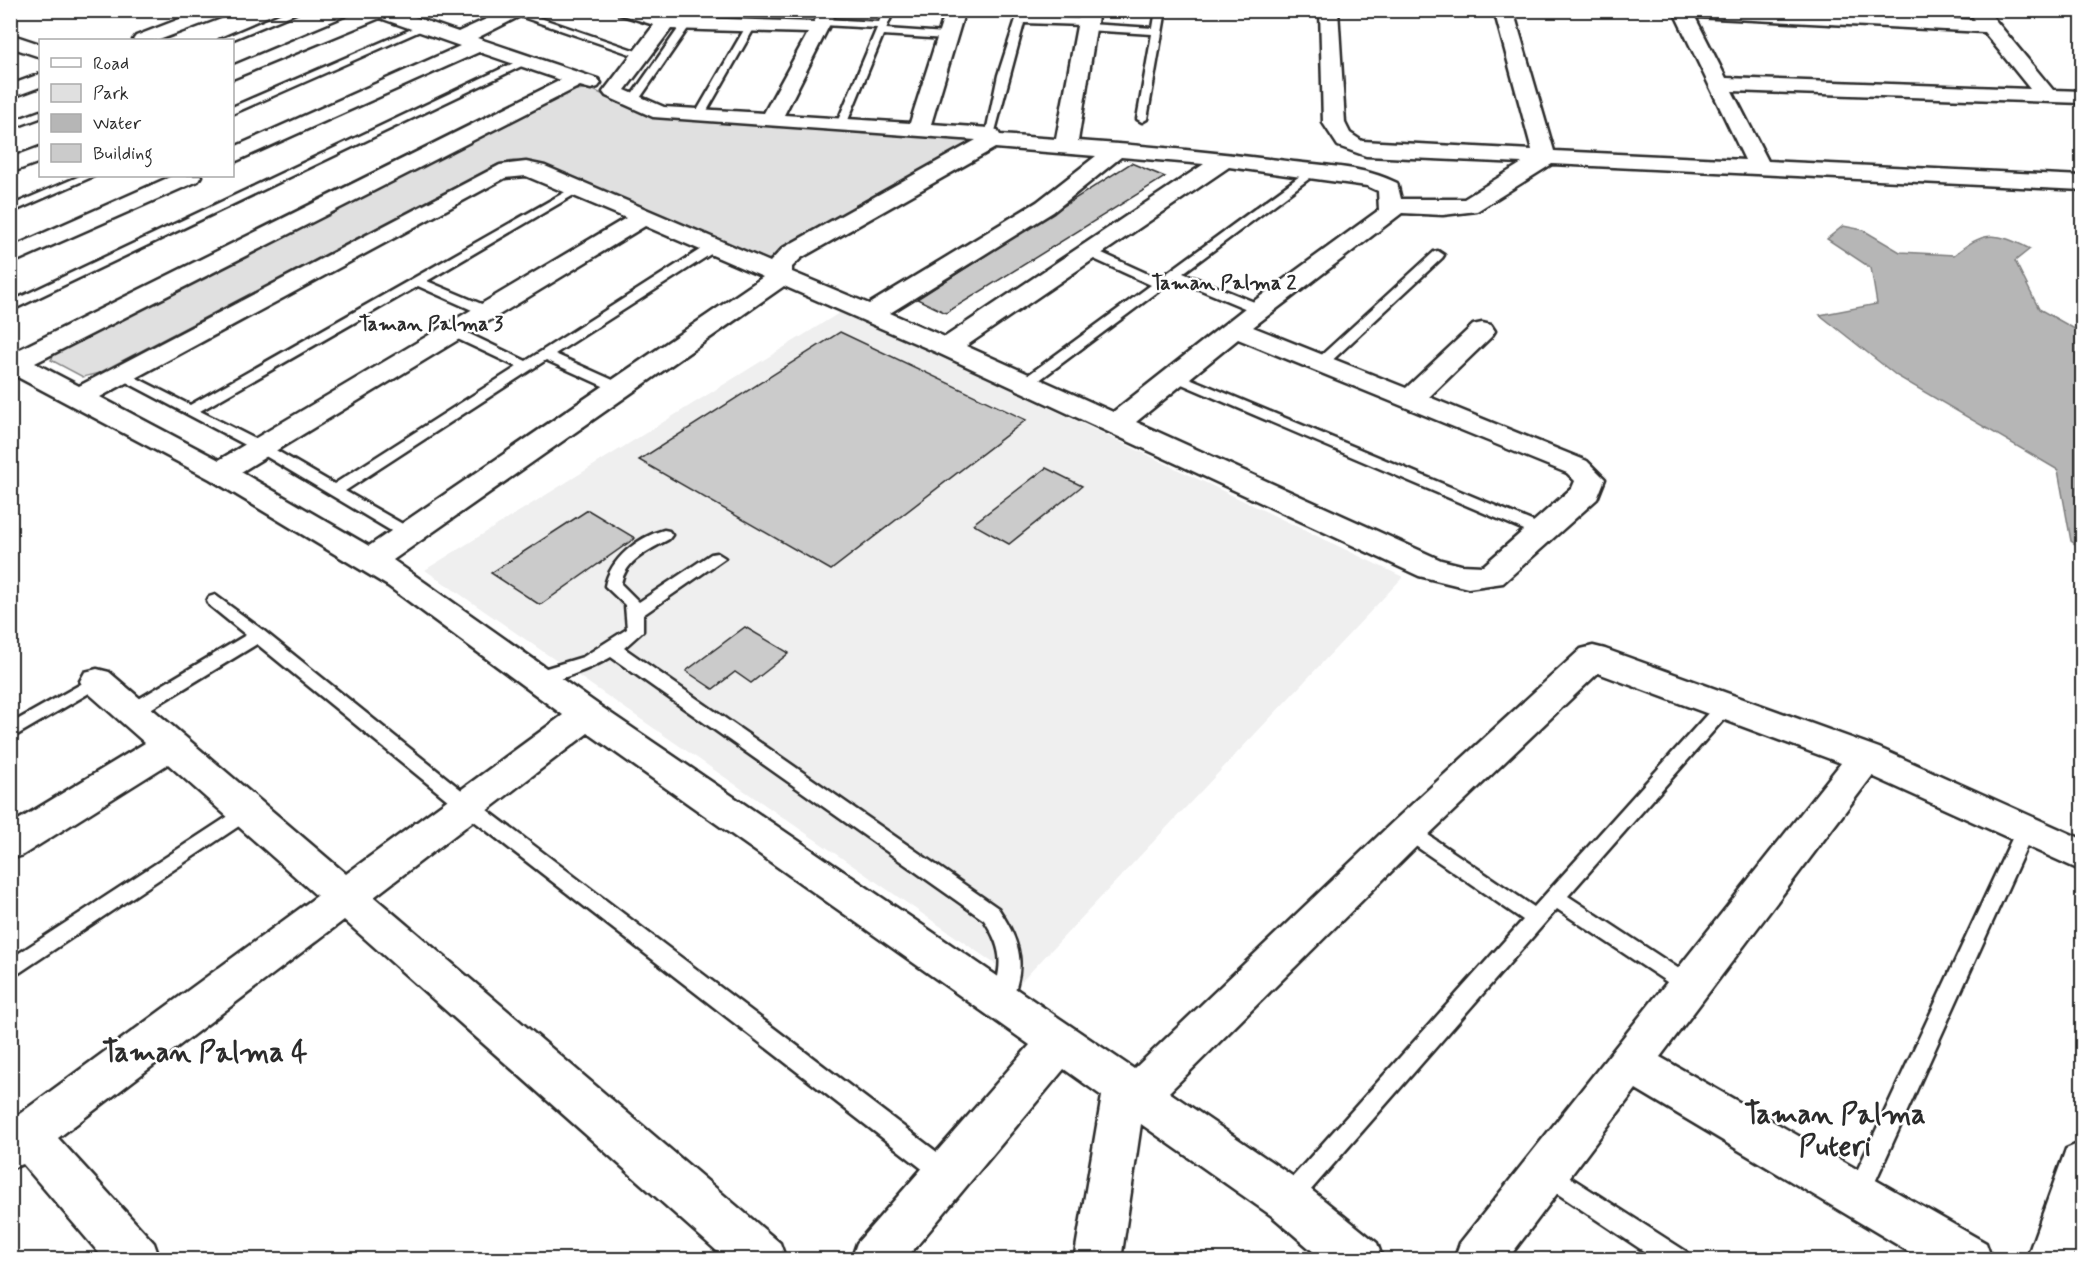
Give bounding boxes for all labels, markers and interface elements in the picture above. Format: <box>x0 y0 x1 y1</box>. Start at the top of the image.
legend <box>39 39 234 177</box>
text: Road <box>93 52 129 76</box>
text: Park <box>93 82 129 106</box>
text: Water <box>93 112 142 136</box>
text: Building <box>93 142 153 168</box>
district label: Taman Palma 2 <box>1152 270 1297 297</box>
district label: Taman Palma 3 <box>359 311 504 338</box>
district label: Taman Palma 4 <box>102 1035 308 1072</box>
district label: Taman Palma Puteri <box>1744 1097 1926 1166</box>

